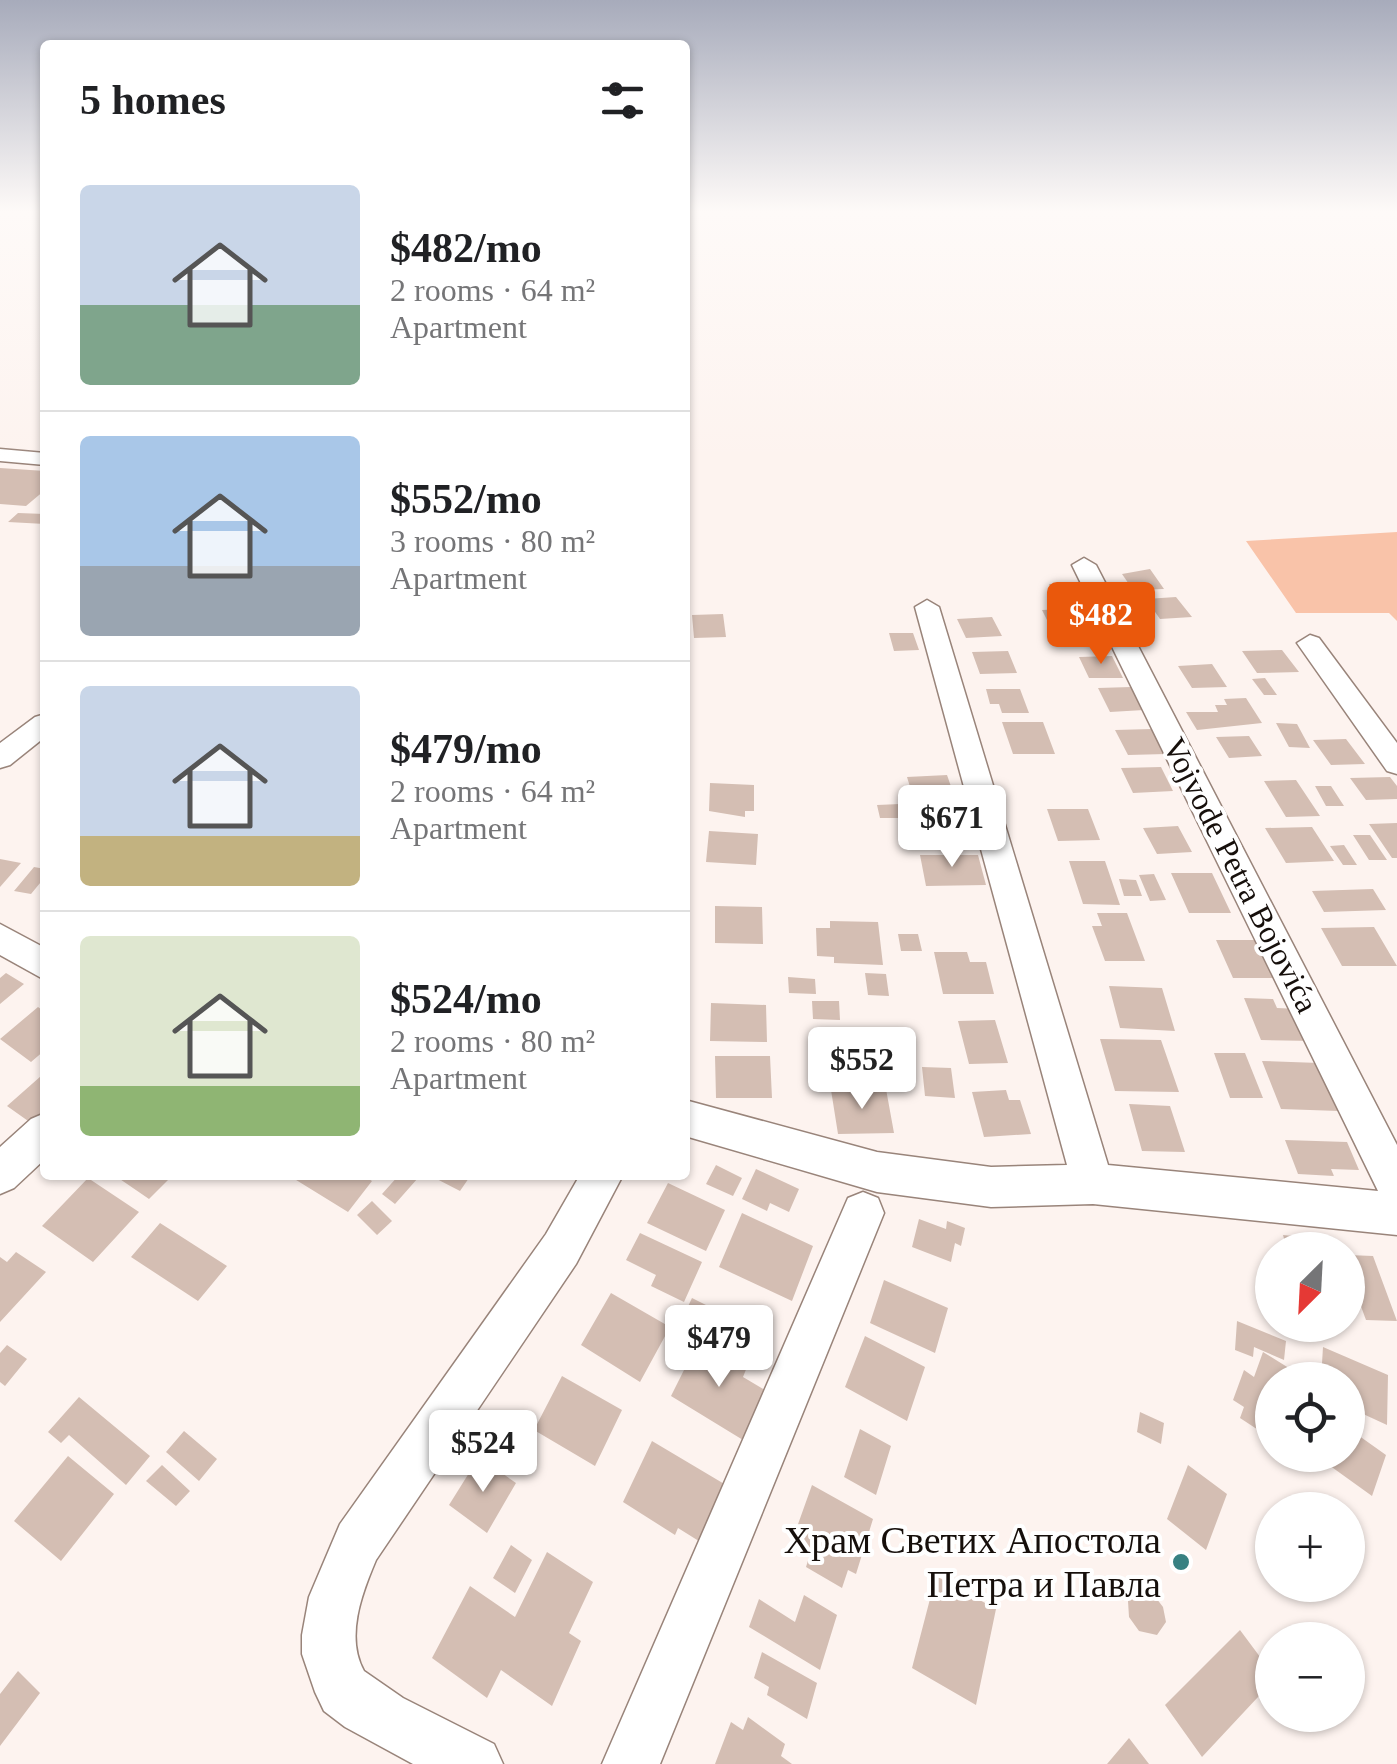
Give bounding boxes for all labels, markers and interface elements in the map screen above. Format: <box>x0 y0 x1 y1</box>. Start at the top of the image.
icon: filters <box>595 73 650 128</box>
text: 5 homes <box>80 77 226 123</box>
icon: home <box>160 225 280 345</box>
text: $482/mo <box>390 225 542 271</box>
text: 2 rooms · 64 m² <box>390 272 595 308</box>
text: Apartment <box>390 309 527 345</box>
icon: home <box>160 476 280 596</box>
text: $552/mo <box>390 476 542 522</box>
text: 3 rooms · 80 m² <box>390 523 595 559</box>
text: Apartment <box>390 560 527 596</box>
pin: $482 <box>1042 582 1160 667</box>
text: $482 <box>1069 596 1133 632</box>
icon: home <box>160 726 280 846</box>
text: $479/mo <box>390 726 542 772</box>
street label: Vojvode Petra Bojovića <box>1156 732 1326 1018</box>
text: 2 rooms · 64 m² <box>390 773 595 809</box>
pin: $671 <box>893 785 1011 870</box>
text: $671 <box>920 799 984 835</box>
text: Apartment <box>390 810 527 846</box>
icon: home <box>160 976 280 1096</box>
text: $524/mo <box>390 976 542 1022</box>
text: 2 rooms · 80 m² <box>390 1023 595 1059</box>
pin: $552 <box>803 1027 921 1112</box>
text: $552 <box>830 1041 894 1077</box>
text: Apartment <box>390 1060 527 1096</box>
north arrow <box>1255 1232 1365 1342</box>
map controls <box>1255 1232 1365 1732</box>
pin: $479 <box>660 1305 778 1390</box>
text: $479 <box>687 1319 751 1355</box>
button: locate <box>1255 1362 1365 1472</box>
pin: $524 <box>424 1410 542 1495</box>
text: $524 <box>451 1424 515 1460</box>
button: + <box>1255 1492 1365 1602</box>
place label: Храм Светих Апостола Петра и Павла <box>784 1519 1161 1605</box>
marker: Храм Светих Апостола Петра и Павла <box>1170 1551 1192 1573</box>
button: − <box>1255 1622 1365 1732</box>

